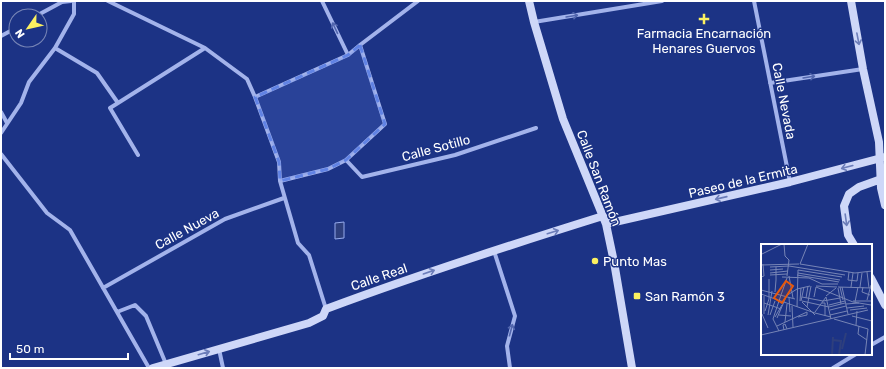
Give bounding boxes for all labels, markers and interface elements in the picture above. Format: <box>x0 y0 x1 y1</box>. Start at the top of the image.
north arrow <box>8 8 48 48</box>
one-way arrow <box>565 11 578 19</box>
marker: Farmacia Encarnación Henares Guervos <box>699 14 709 24</box>
one-way arrow <box>331 22 338 34</box>
text: N <box>12 26 28 40</box>
place label: Farmacia Encarnación Henares Guervos <box>637 26 771 56</box>
one-way arrow <box>854 32 862 45</box>
street label: Calle Nevada <box>769 61 799 141</box>
one-way arrow <box>802 73 815 81</box>
street label: Calle San Ramón <box>574 128 624 228</box>
street label: Calle Sotillo <box>400 132 472 164</box>
street label: Paseo de la Ermita <box>687 161 799 201</box>
one-way arrow <box>841 164 854 172</box>
one-way arrow <box>715 195 728 203</box>
street label: Calle Nueva <box>152 205 222 253</box>
one-way arrow <box>842 213 850 226</box>
one-way arrow <box>546 228 559 235</box>
inset map <box>761 244 872 355</box>
place label: Punto Mas <box>603 254 667 269</box>
marker: Punto Mas <box>590 256 600 266</box>
street label: Calle Real <box>349 260 409 294</box>
one-way arrow <box>423 268 435 276</box>
place label: San Ramón 3 <box>645 289 725 304</box>
marker: San Ramón 3 <box>632 291 642 301</box>
one-way arrow <box>508 324 516 337</box>
scale bar <box>10 335 128 361</box>
text: 50 m <box>16 342 44 356</box>
one-way arrow <box>197 349 210 356</box>

